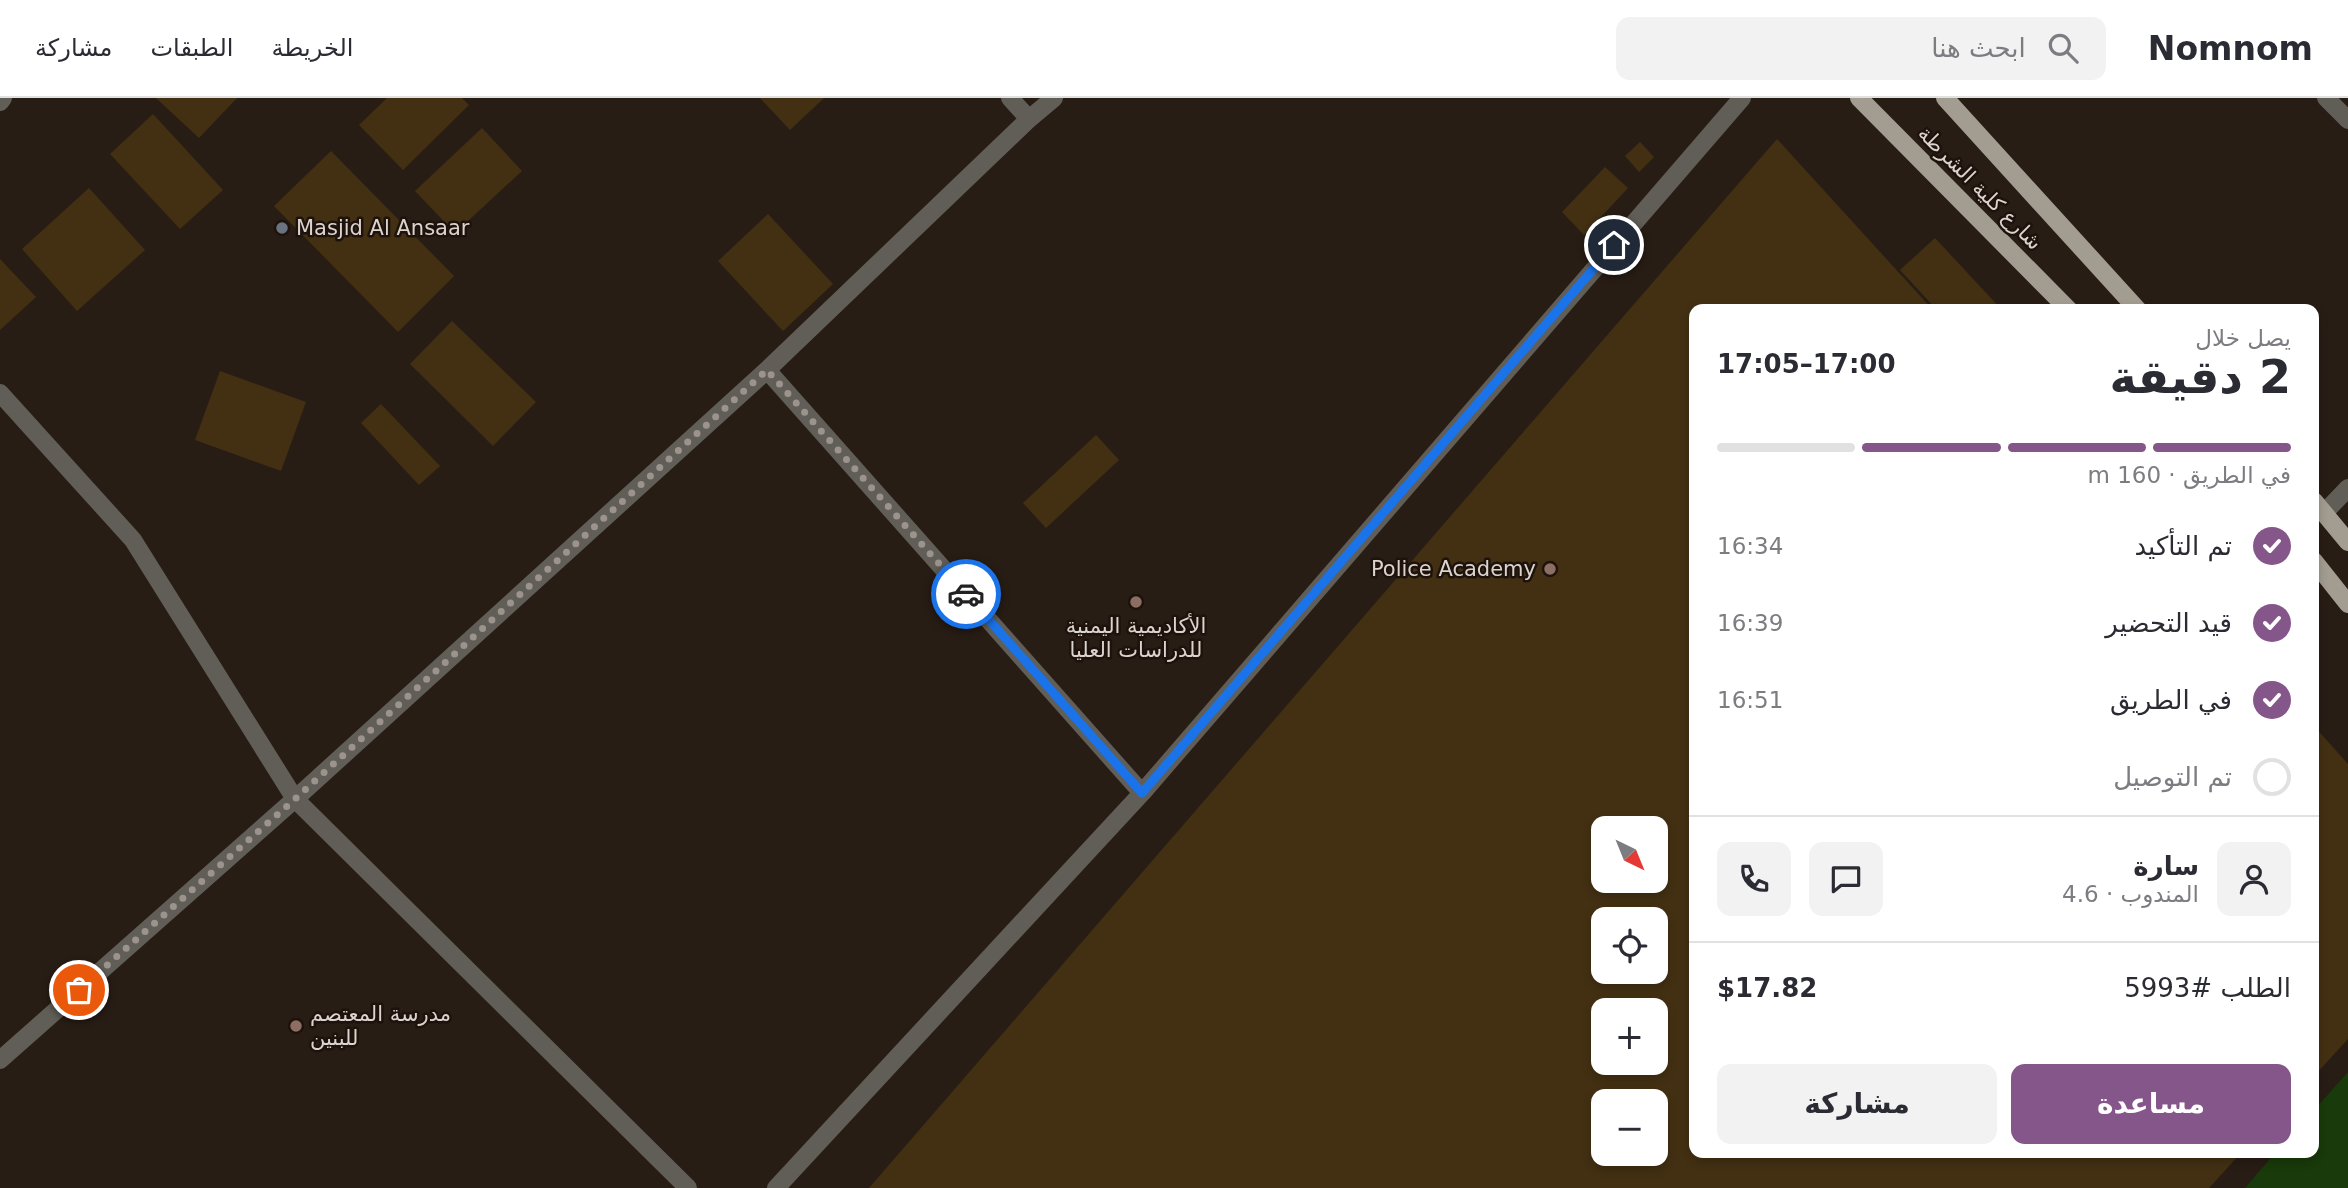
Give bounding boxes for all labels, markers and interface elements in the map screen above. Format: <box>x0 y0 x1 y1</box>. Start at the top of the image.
search box <box>1616 17 2106 80</box>
icon: search <box>2044 29 2082 67</box>
text: Nomnom <box>2148 29 2313 68</box>
text: ابحث هنا <box>1931 33 2026 63</box>
text: مشاركة <box>35 34 112 62</box>
text: الطبقات <box>150 34 233 62</box>
text: الخريطة <box>271 34 353 62</box>
street label: شارع كلية الشرطة <box>1913 121 2047 255</box>
pin <box>1584 215 1644 275</box>
place label: Masjid Al Ansaar <box>296 216 470 240</box>
marker: Masjid Al Ansaar <box>274 220 290 236</box>
icon: home <box>1595 226 1633 264</box>
text: يصل خلال <box>2195 325 2291 351</box>
text: 17:00–17:05 <box>1717 349 1896 379</box>
text: 2 دقيقة <box>2109 350 2291 404</box>
text: في الطريق · 160 m <box>2087 462 2291 488</box>
icon: check <box>2253 527 2291 565</box>
text: تم التأكيد <box>2134 531 2232 561</box>
text: 16:34 <box>1717 533 1783 559</box>
place label: Police Academy <box>1371 557 1536 581</box>
courier <box>931 559 1001 629</box>
marker: Police Academy <box>1542 561 1558 577</box>
icon: car <box>947 575 985 613</box>
marker: الأكاديمية اليمنية للدراسات العليا <box>1128 594 1144 610</box>
icon: check <box>2253 604 2291 642</box>
text: قيد التحضير <box>2105 608 2232 638</box>
text: 16:39 <box>1717 610 1783 636</box>
place label: الأكاديمية اليمنية للدراسات العليا <box>1066 613 1206 662</box>
icon: check <box>2253 681 2291 719</box>
text: في الطريق <box>2110 685 2232 715</box>
text: 16:51 <box>1717 687 1783 713</box>
text: تم التوصيل <box>2113 762 2232 792</box>
north arrow <box>1591 816 1668 892</box>
map controls <box>1591 816 1668 1166</box>
button: phone <box>1717 842 1791 916</box>
button: chat <box>1809 842 1883 916</box>
button: person <box>2217 842 2291 916</box>
text: سارة <box>2133 851 2199 881</box>
text: المندوب · 4.6 <box>2062 881 2199 907</box>
button: locate <box>1591 907 1668 984</box>
pin <box>49 960 109 1020</box>
icon: bag <box>60 971 98 1009</box>
text: $17.82 <box>1717 973 1817 1003</box>
text: الطلب #5993 <box>2124 973 2291 1003</box>
button: + <box>1591 998 1668 1075</box>
place label: مدرسة المعتصم للبنين <box>310 1002 451 1050</box>
marker: مدرسة المعتصم للبنين <box>288 1018 304 1034</box>
button: مشاركة <box>1717 1064 1997 1144</box>
button: مساعدة <box>2011 1064 2291 1144</box>
button: − <box>1591 1089 1668 1166</box>

